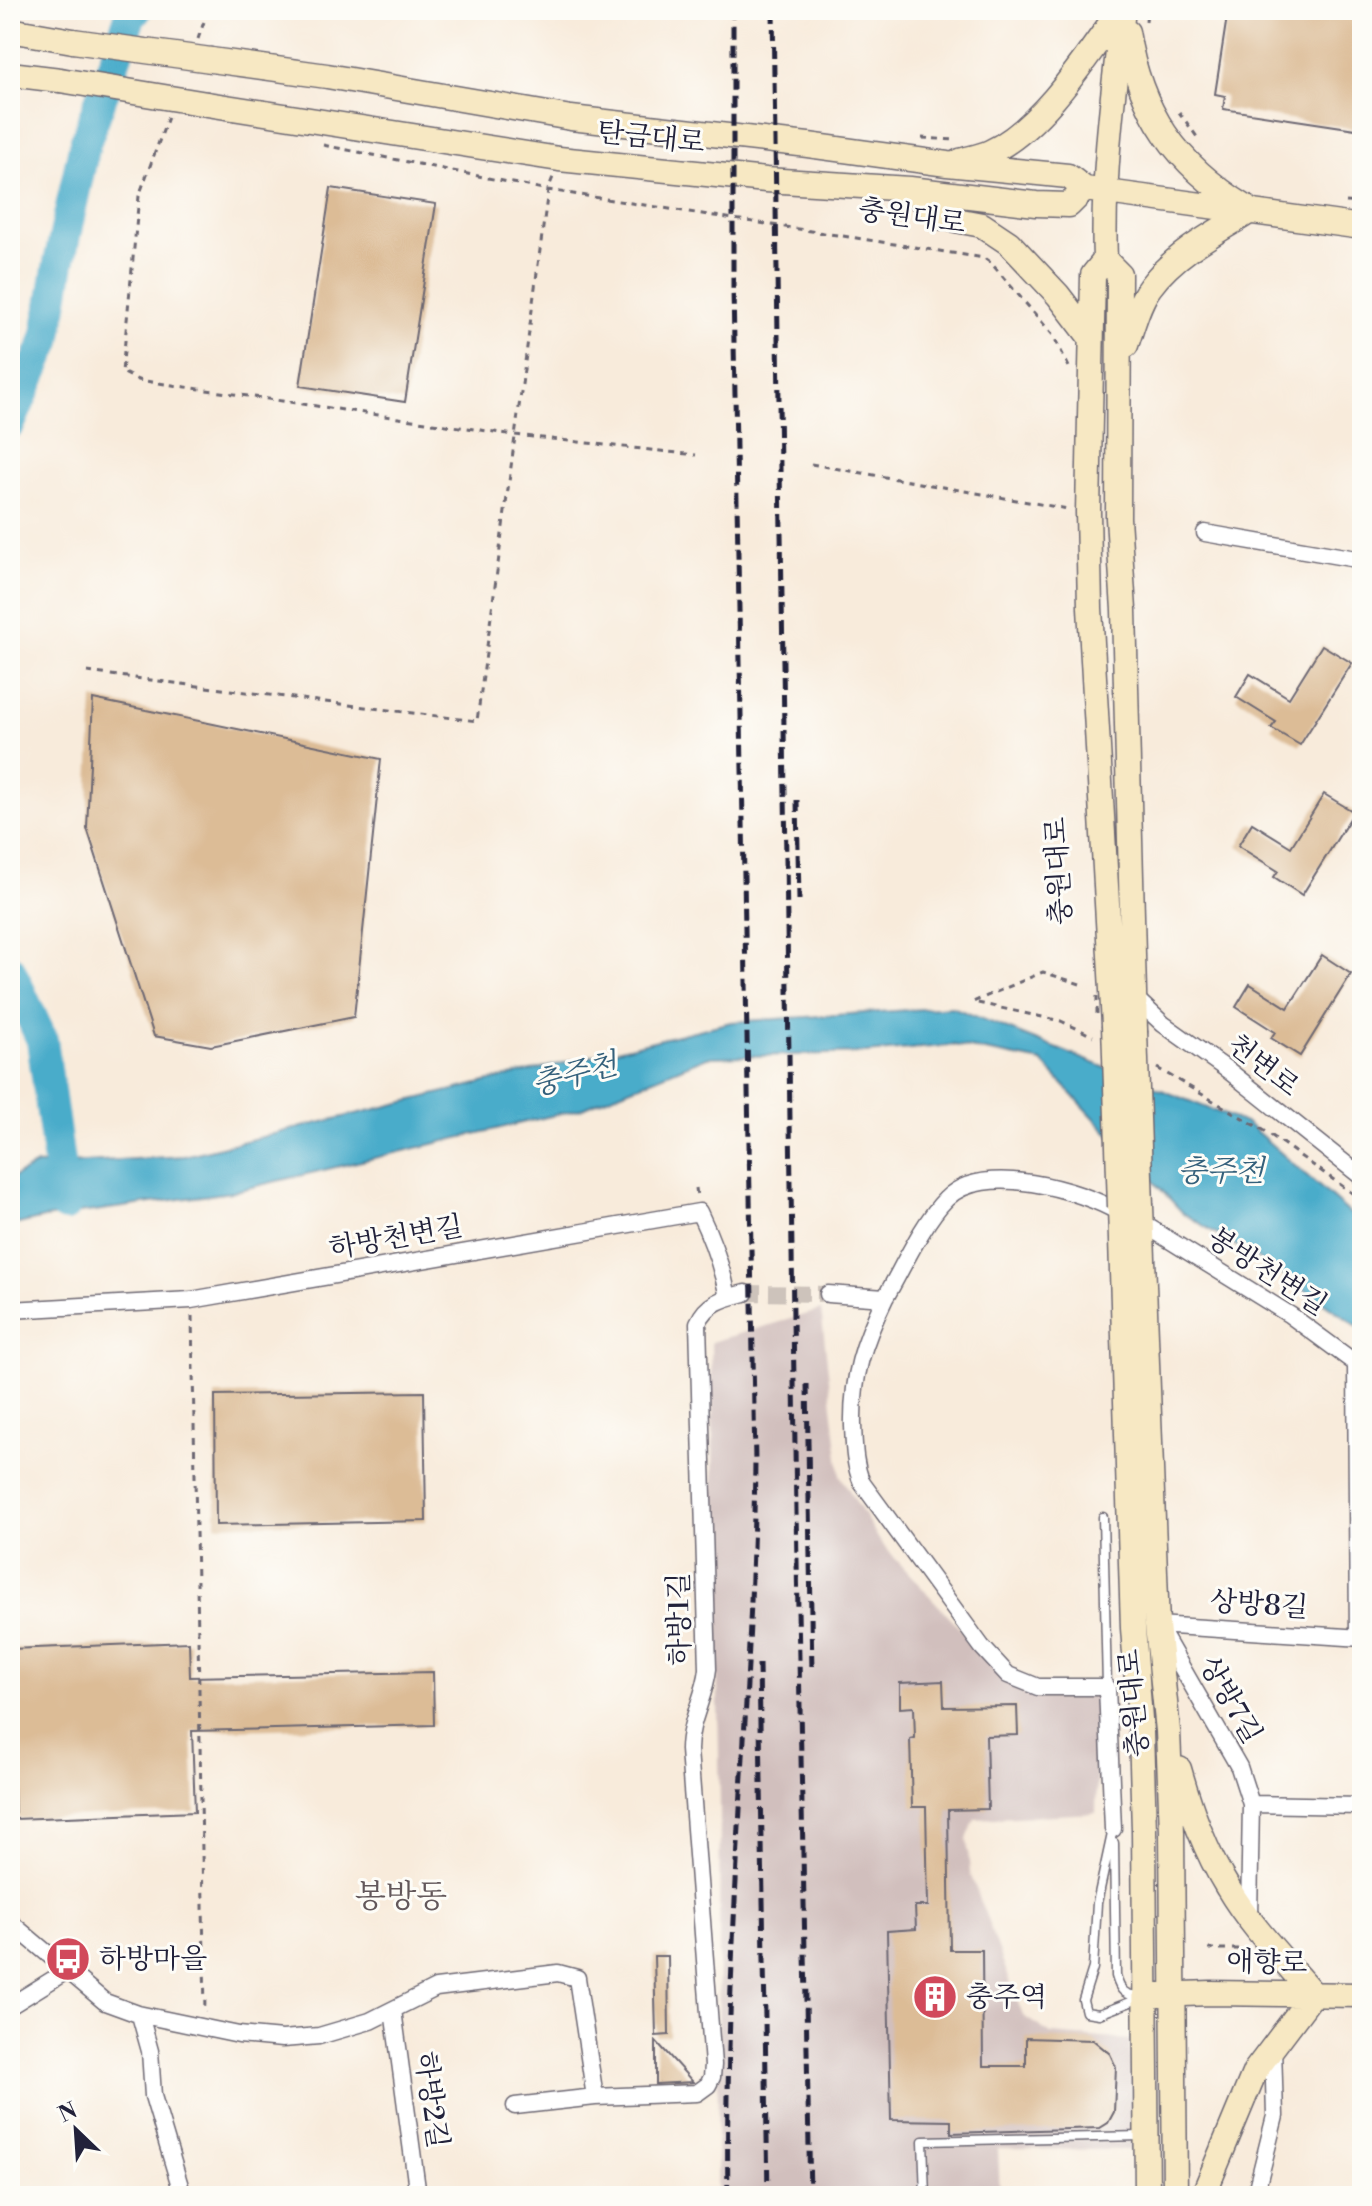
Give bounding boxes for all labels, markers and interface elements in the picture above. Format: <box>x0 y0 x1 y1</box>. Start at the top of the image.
street label: 탄금대로 <box>595 115 707 161</box>
street label: 충원대로 <box>856 192 968 242</box>
street label: 충원대로 <box>1039 816 1079 926</box>
street label: 천변로 <box>1220 1027 1306 1105</box>
water label: 충주천 <box>528 1045 624 1105</box>
water label: 충주천 <box>1178 1153 1266 1191</box>
street label: 하방천변길 <box>326 1209 466 1267</box>
street label: 봉방천변길 <box>1201 1220 1333 1324</box>
street label: 하방1길 <box>662 1572 698 1666</box>
street label: 상방8길 <box>1209 1584 1309 1626</box>
street label: 충원대로 <box>1112 1648 1156 1758</box>
street label: 상방7길 <box>1191 1650 1269 1750</box>
district label: 봉방동 <box>355 1877 447 1917</box>
bus stop icon: 하방마을 <box>44 1935 92 1983</box>
place label: 하방마을 <box>99 1942 207 1977</box>
street label: 애향로 <box>1226 1945 1308 1981</box>
building icon: 충주역 <box>911 1973 959 2021</box>
place label: 충주역 <box>966 1980 1047 2015</box>
street label: 하방2길 <box>407 2049 455 2151</box>
north arrow <box>36 2090 116 2170</box>
text: N <box>55 2097 82 2129</box>

